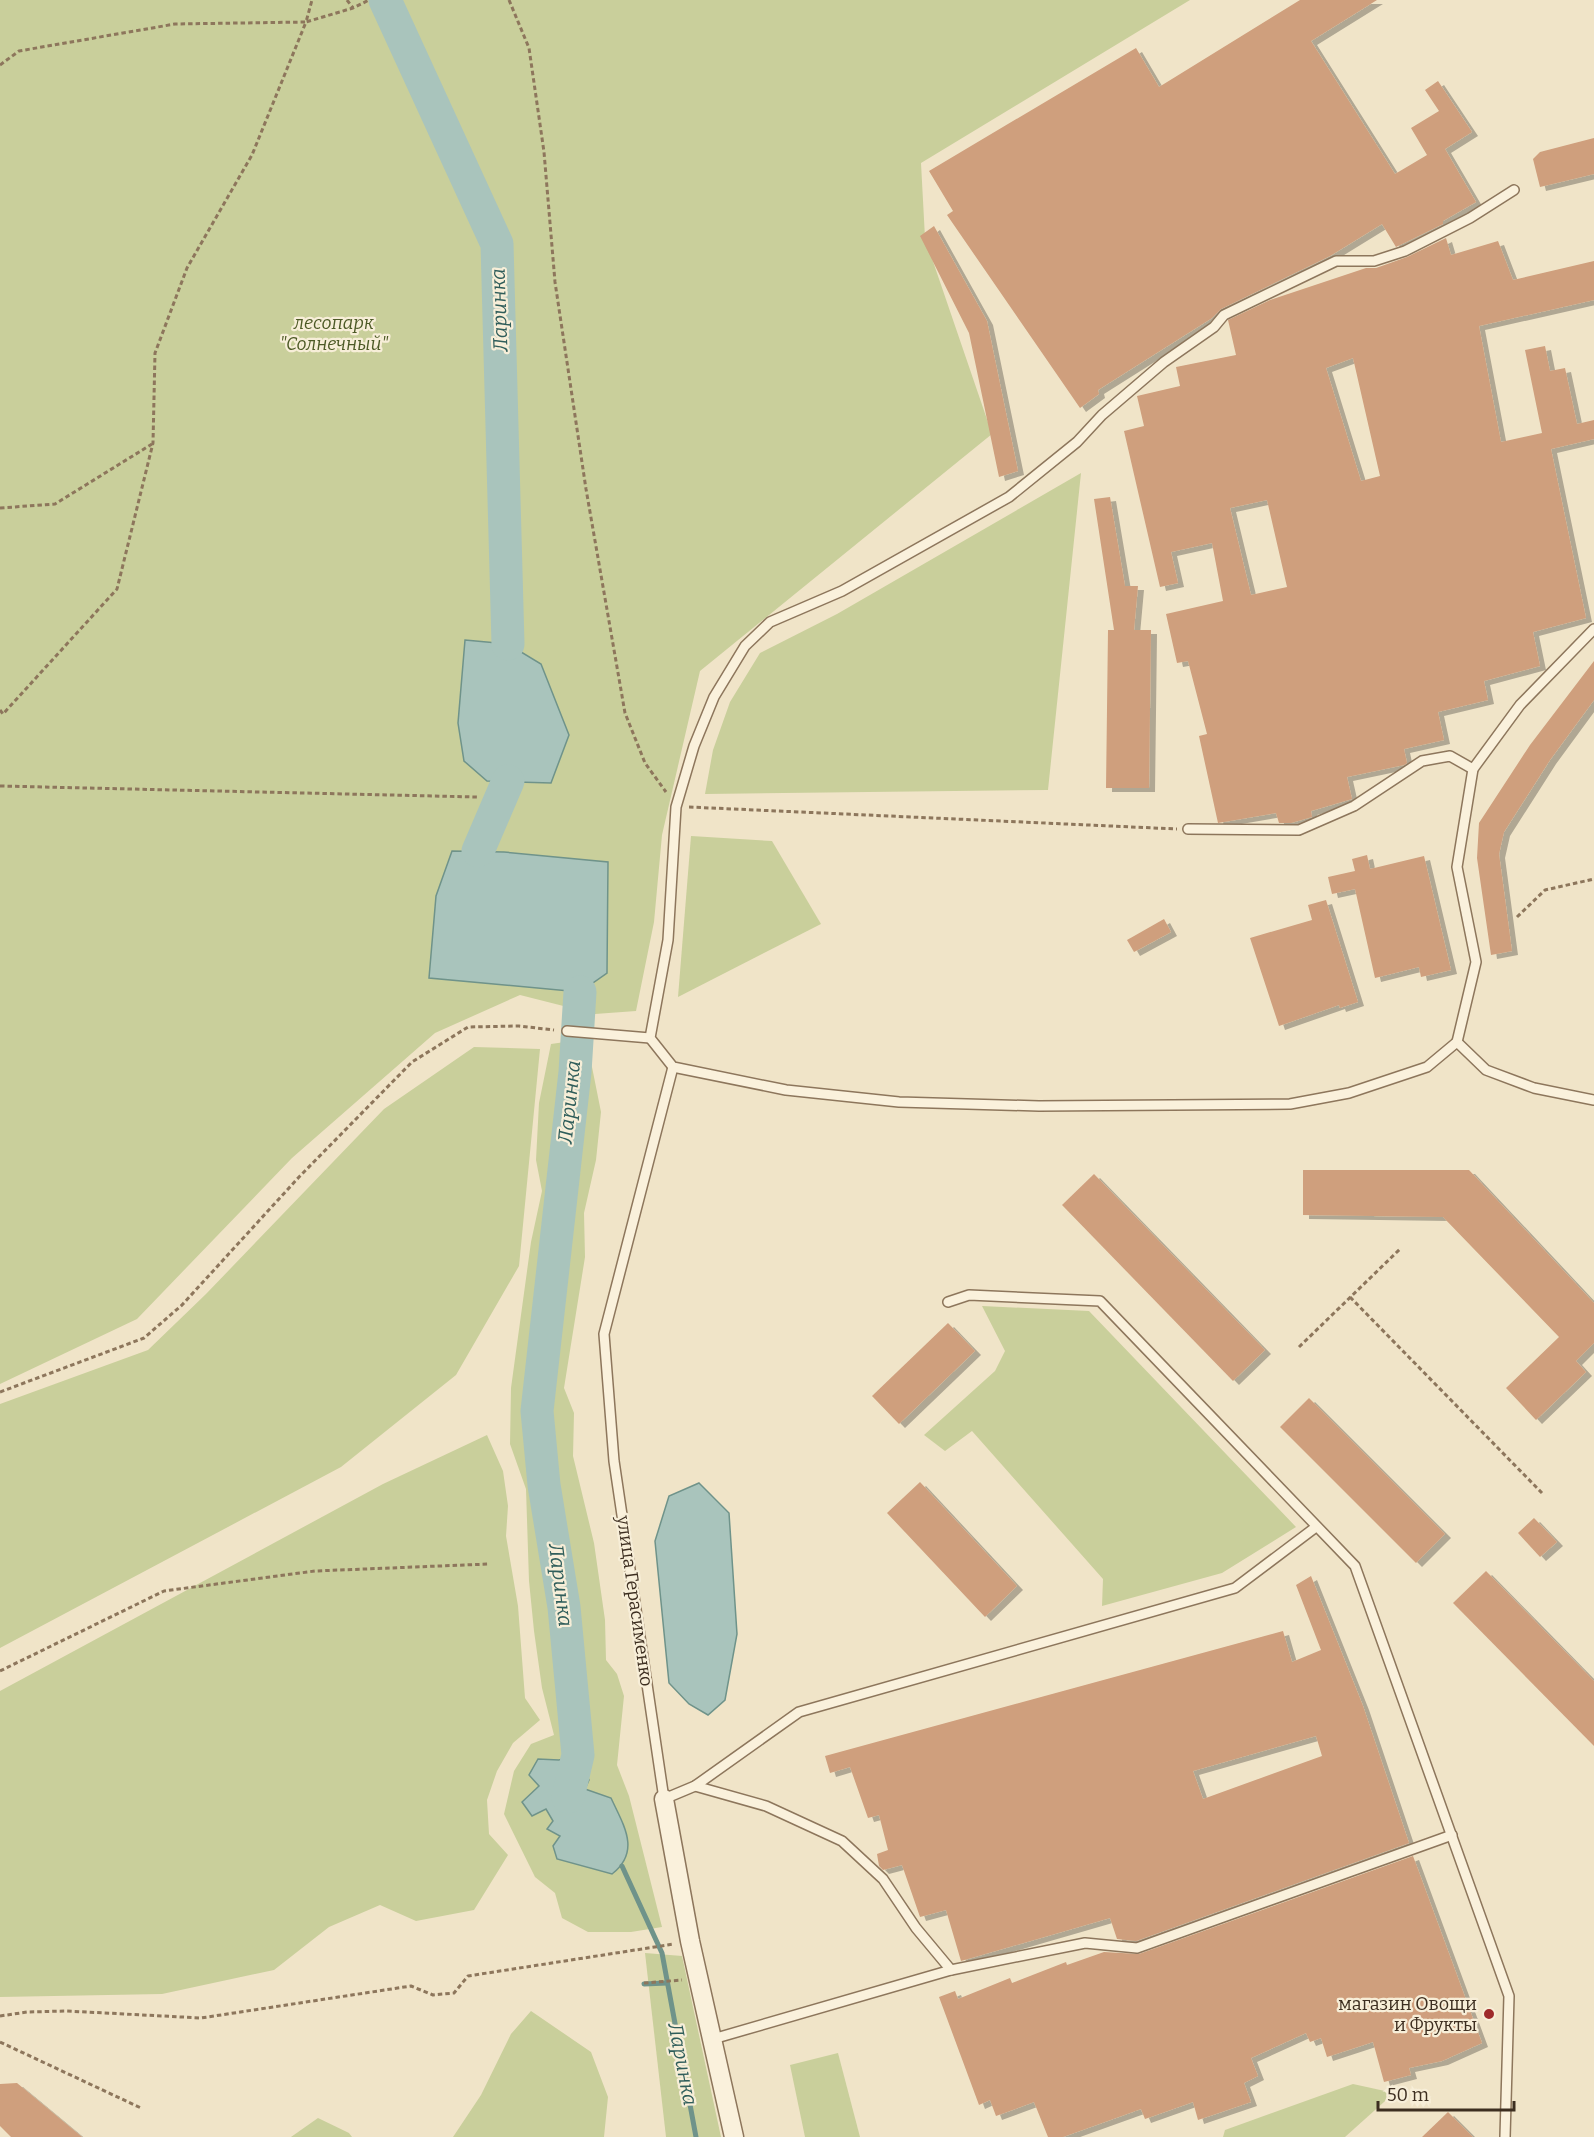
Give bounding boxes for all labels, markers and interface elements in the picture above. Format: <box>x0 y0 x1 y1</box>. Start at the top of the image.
water label: Ларинка <box>486 268 512 353</box>
park label: лесопарк "Солнечный" <box>280 312 388 355</box>
water label: Ларинка <box>553 1059 585 1146</box>
street label: улица Герасименко <box>612 1513 658 1688</box>
water label: Ларинка <box>544 1541 578 1628</box>
place label: магазин Овощи и Фрукты <box>1338 1993 1477 2036</box>
marker: магазин Овощи и Фрукты <box>1482 2007 1496 2021</box>
water label: Ларинка <box>663 2020 703 2107</box>
scale bar <box>1378 2074 1514 2112</box>
text: 50 m <box>1387 2084 1429 2106</box>

